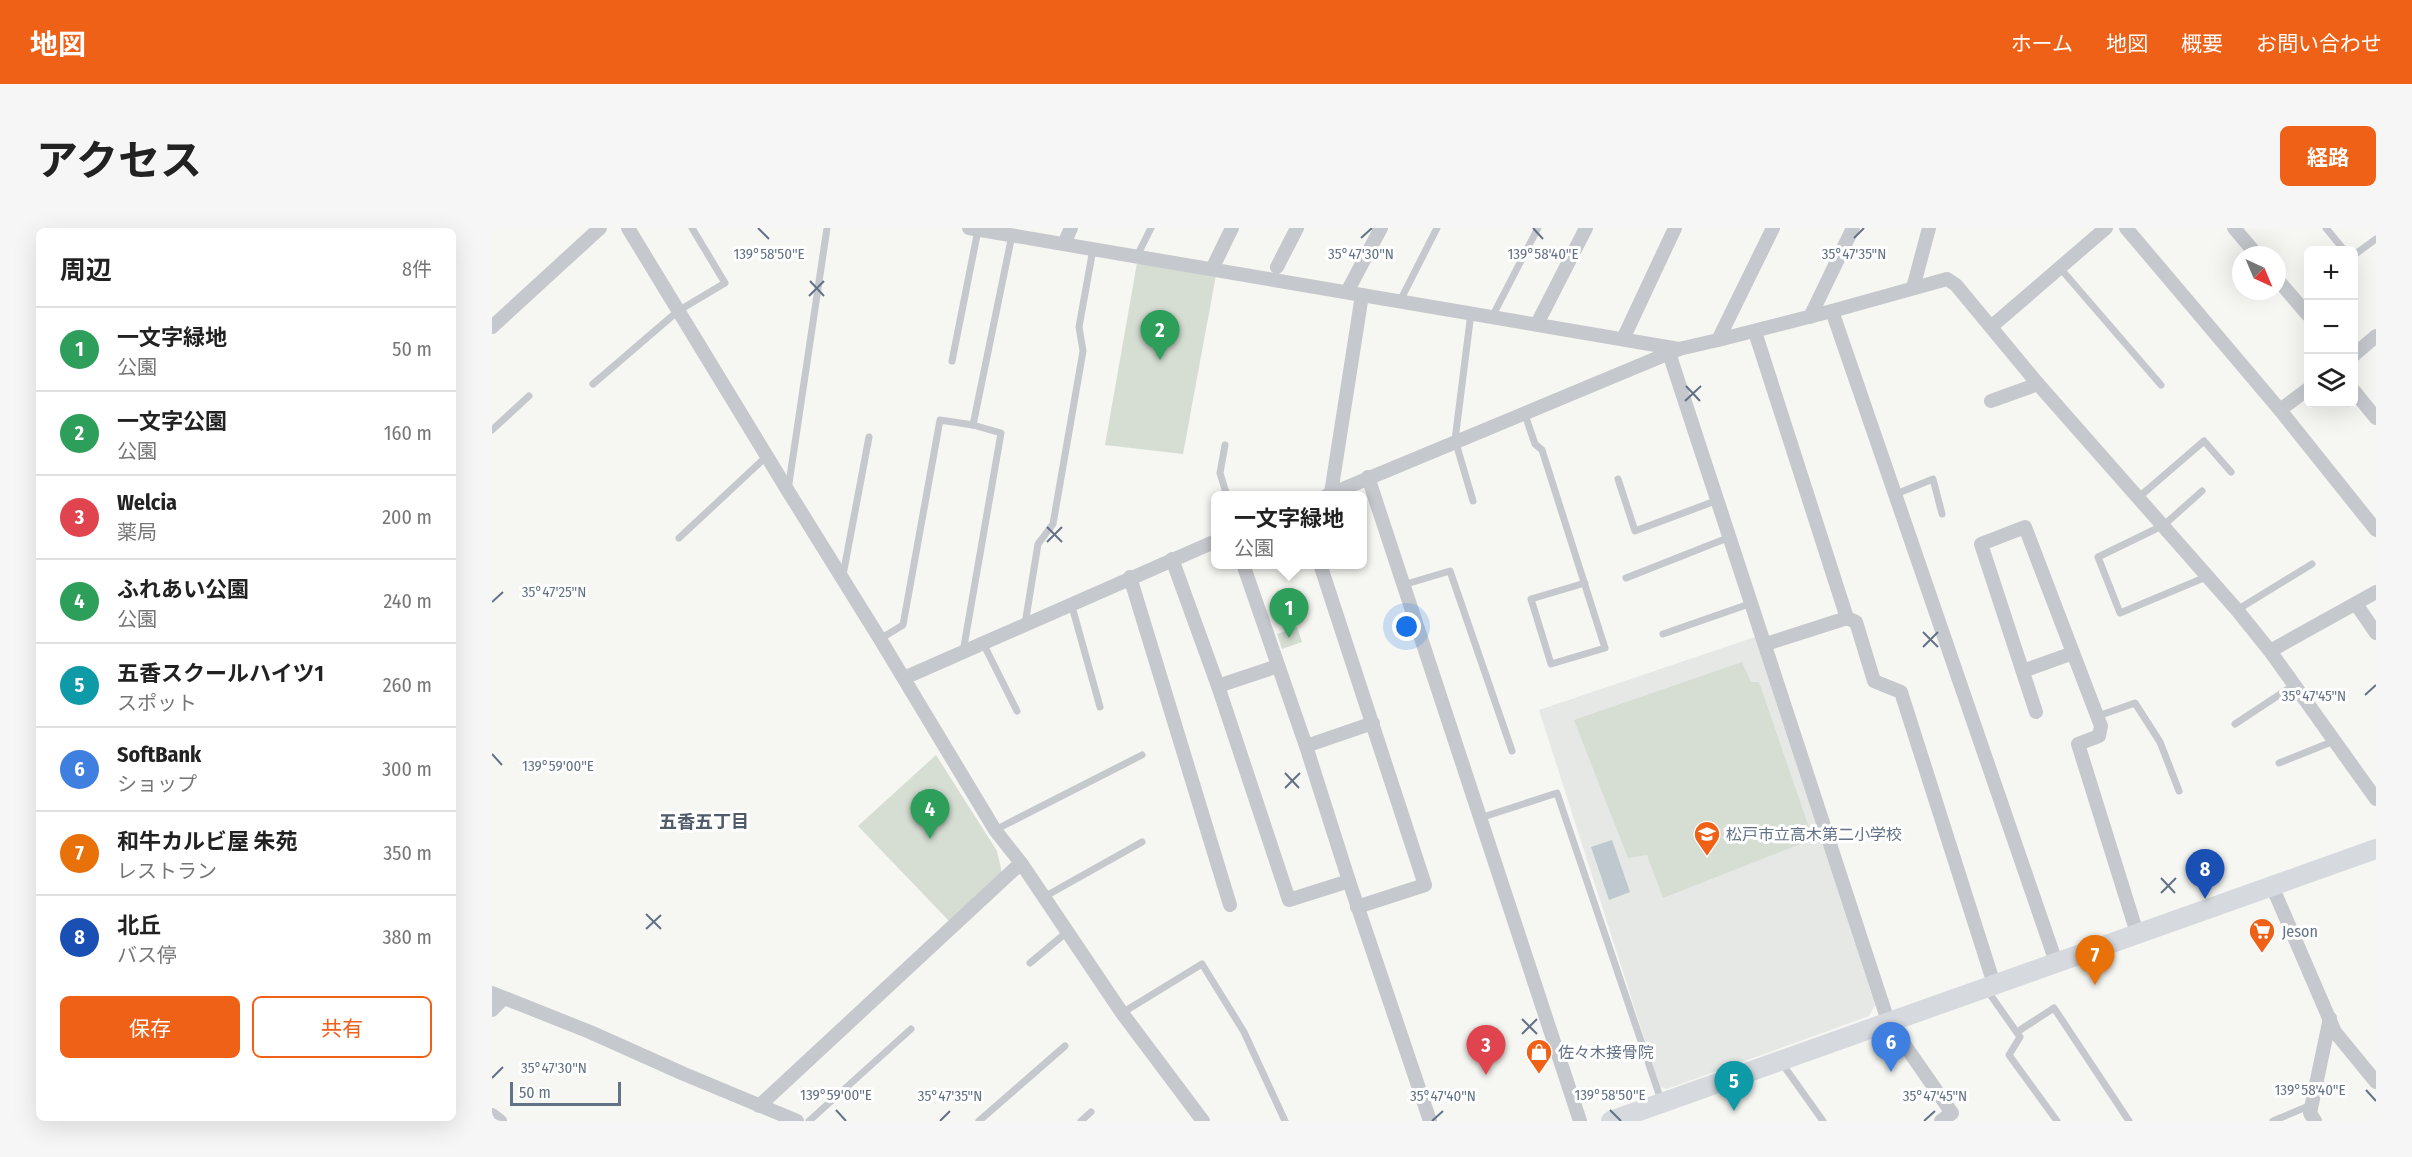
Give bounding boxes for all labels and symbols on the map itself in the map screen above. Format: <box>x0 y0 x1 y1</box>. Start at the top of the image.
text: 139°58'50"E <box>733 245 805 263</box>
text: 35°47'30"N <box>1328 245 1394 263</box>
text: 139°58'40"E <box>1508 245 1579 263</box>
text: 35°47'35"N <box>1822 245 1886 263</box>
north arrow <box>2232 246 2286 300</box>
pin: 2 <box>1140 310 1180 360</box>
text: 35°47'25"N <box>522 583 586 601</box>
pin: 1 <box>1270 588 1308 638</box>
your location <box>1392 612 1421 641</box>
text: 35°47'45"N <box>2282 687 2346 705</box>
text: 139°59'00"E <box>522 757 594 775</box>
pin: 4 <box>910 790 950 839</box>
district label: 五香五丁目 <box>659 811 749 833</box>
school or university icon: 松戸市立高木第二小学校 <box>1692 819 1722 857</box>
place label: 松戸市立高木第二小学校 <box>1726 825 1902 844</box>
pin: 8 <box>2186 850 2224 899</box>
supermarket icon: Jeson <box>2247 916 2277 954</box>
place label: Jeson <box>2282 922 2318 941</box>
pin: 7 <box>2076 936 2114 985</box>
pin: 6 <box>1872 1022 1910 1072</box>
pin: 3 <box>1466 1026 1506 1075</box>
shop icon: 佐々木接骨院 <box>1524 1037 1554 1075</box>
place label: 佐々木接骨院 <box>1558 1043 1654 1062</box>
text: 35°47'30"N <box>521 1059 587 1077</box>
pin: 5 <box>1714 1062 1754 1111</box>
scale bar <box>510 1079 621 1106</box>
text: 139°58'40"E <box>2275 1081 2346 1099</box>
text: 139°59'00"E <box>800 1086 872 1104</box>
text: 139°58'50"E <box>1574 1086 1646 1104</box>
text: 35°47'35"N <box>918 1087 982 1105</box>
text: 35°47'40"N <box>1410 1087 1476 1105</box>
text: 35°47'45"N <box>1903 1087 1967 1105</box>

